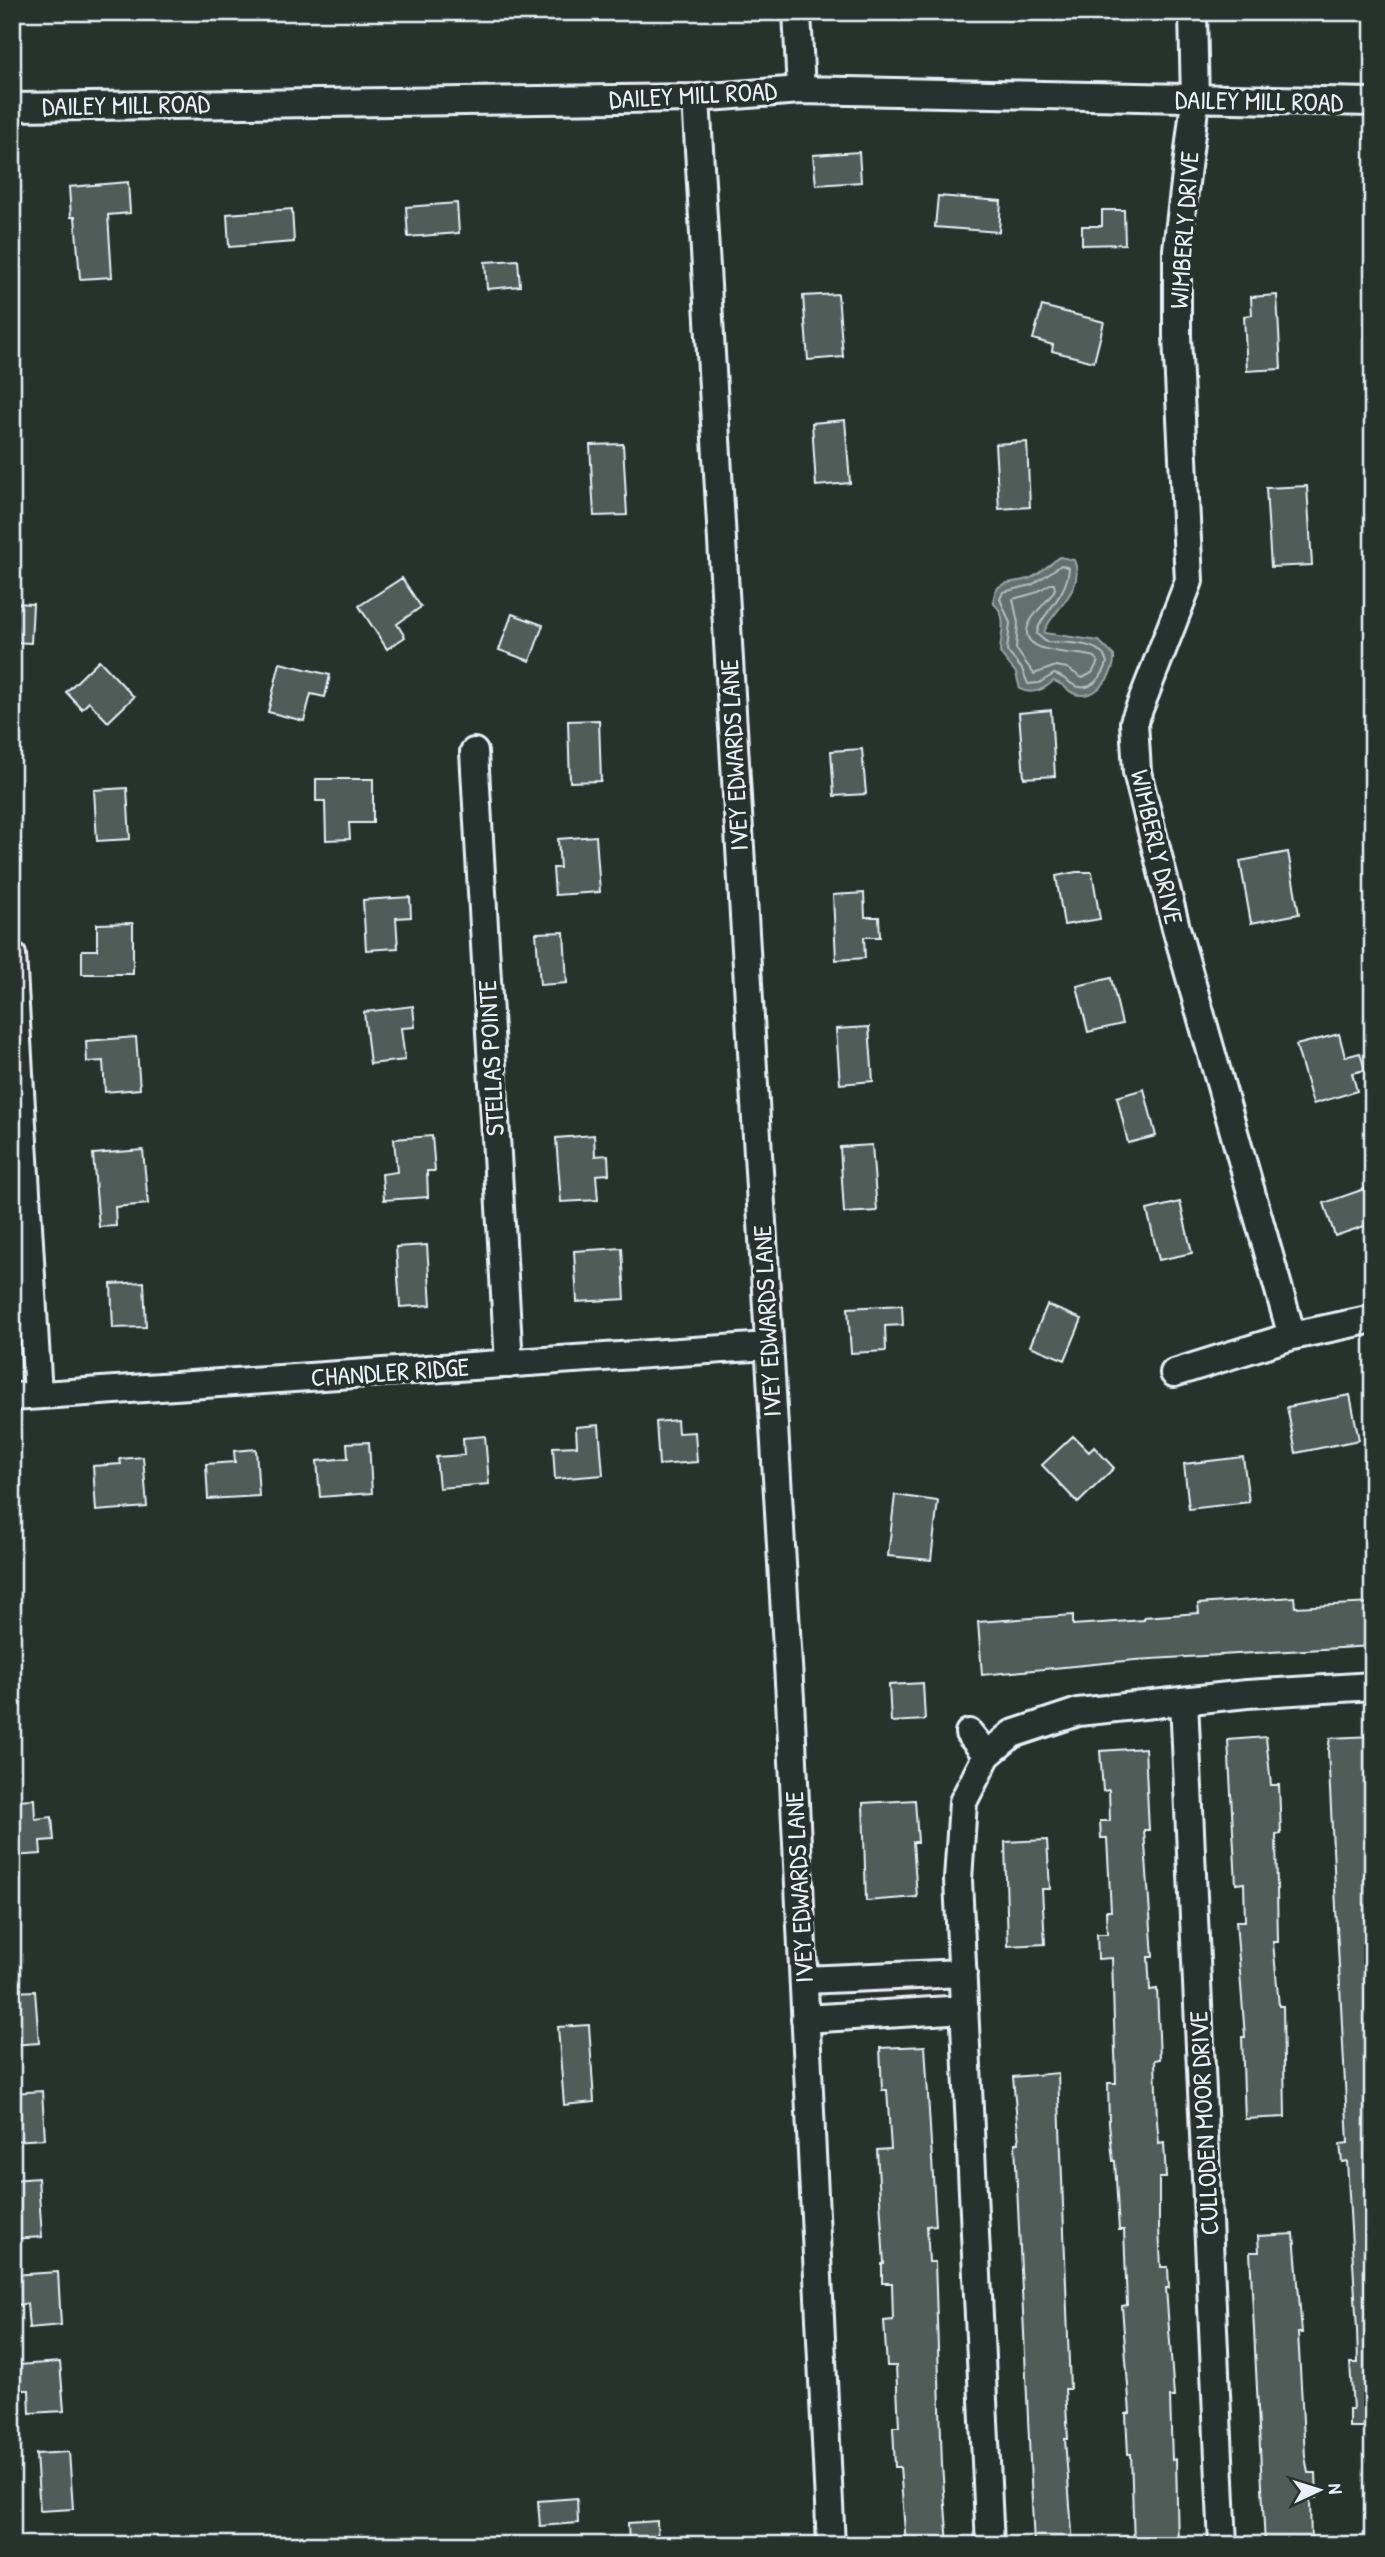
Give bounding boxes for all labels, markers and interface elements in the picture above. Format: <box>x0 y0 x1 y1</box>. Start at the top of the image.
street label: DAILEY MILL ROAD <box>608 73 778 116</box>
street label: DAILEY MILL ROAD <box>1175 82 1344 119</box>
street label: DAILEY MILL ROAD <box>42 86 211 123</box>
street label: WIMBERLY DRIVE <box>1161 150 1206 310</box>
street label: IVEY EDWARDS LANE <box>711 658 756 852</box>
street label: WIMBERLY DRIVE <box>1123 766 1192 928</box>
street label: STELLAS POINTE <box>469 979 512 1137</box>
street label: IVEY EDWARDS LANE <box>744 1224 789 1418</box>
street label: CHANDLER RIDGE <box>310 1348 471 1394</box>
street label: IVEY EDWARDS LANE <box>776 1790 821 1984</box>
street label: CULLODEN MOOR DRIVE <box>1180 2009 1227 2236</box>
north arrow <box>1284 2456 1354 2526</box>
text: N <box>1323 2483 1349 2495</box>

